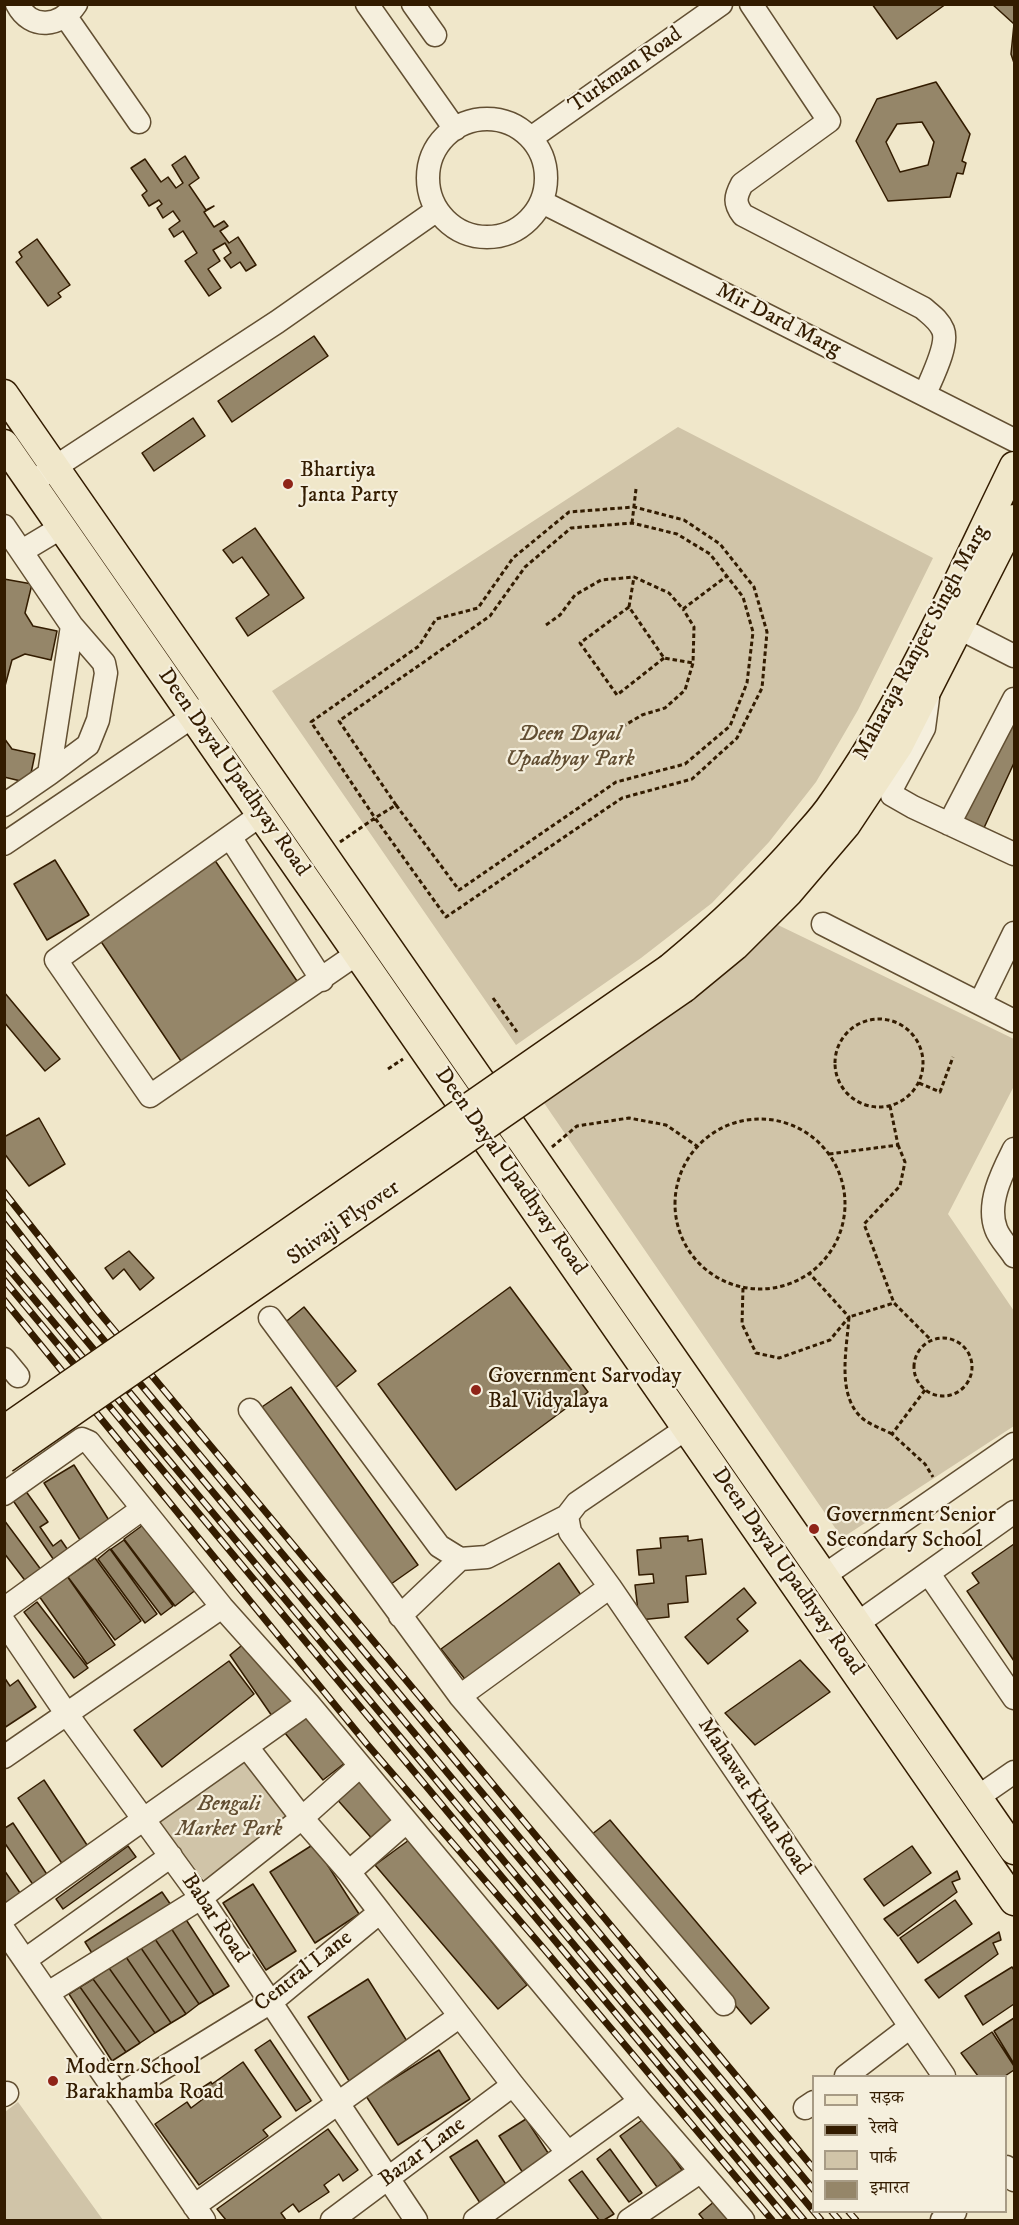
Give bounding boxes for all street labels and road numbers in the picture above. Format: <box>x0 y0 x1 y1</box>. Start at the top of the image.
street label: Turkman Road <box>564 22 688 120</box>
street label: Mir Dard Marg <box>711 278 845 364</box>
street label: Maharaja Ranjeet Singh Marg <box>849 521 995 765</box>
street label: Deen Dayal Upadhyay Road <box>151 664 315 882</box>
street label: Deen Dayal Upadhyay Road <box>428 1063 592 1281</box>
street label: Shivaji Flyover <box>283 1176 405 1272</box>
street label: Deen Dayal Upadhyay Road <box>705 1463 869 1681</box>
street label: Mahawat Khan Road <box>691 1714 815 1880</box>
street label: Babar Road <box>175 1870 253 1968</box>
street label: Central Lane <box>250 1926 358 2018</box>
street label: Bazar Lane <box>375 2112 471 2194</box>

